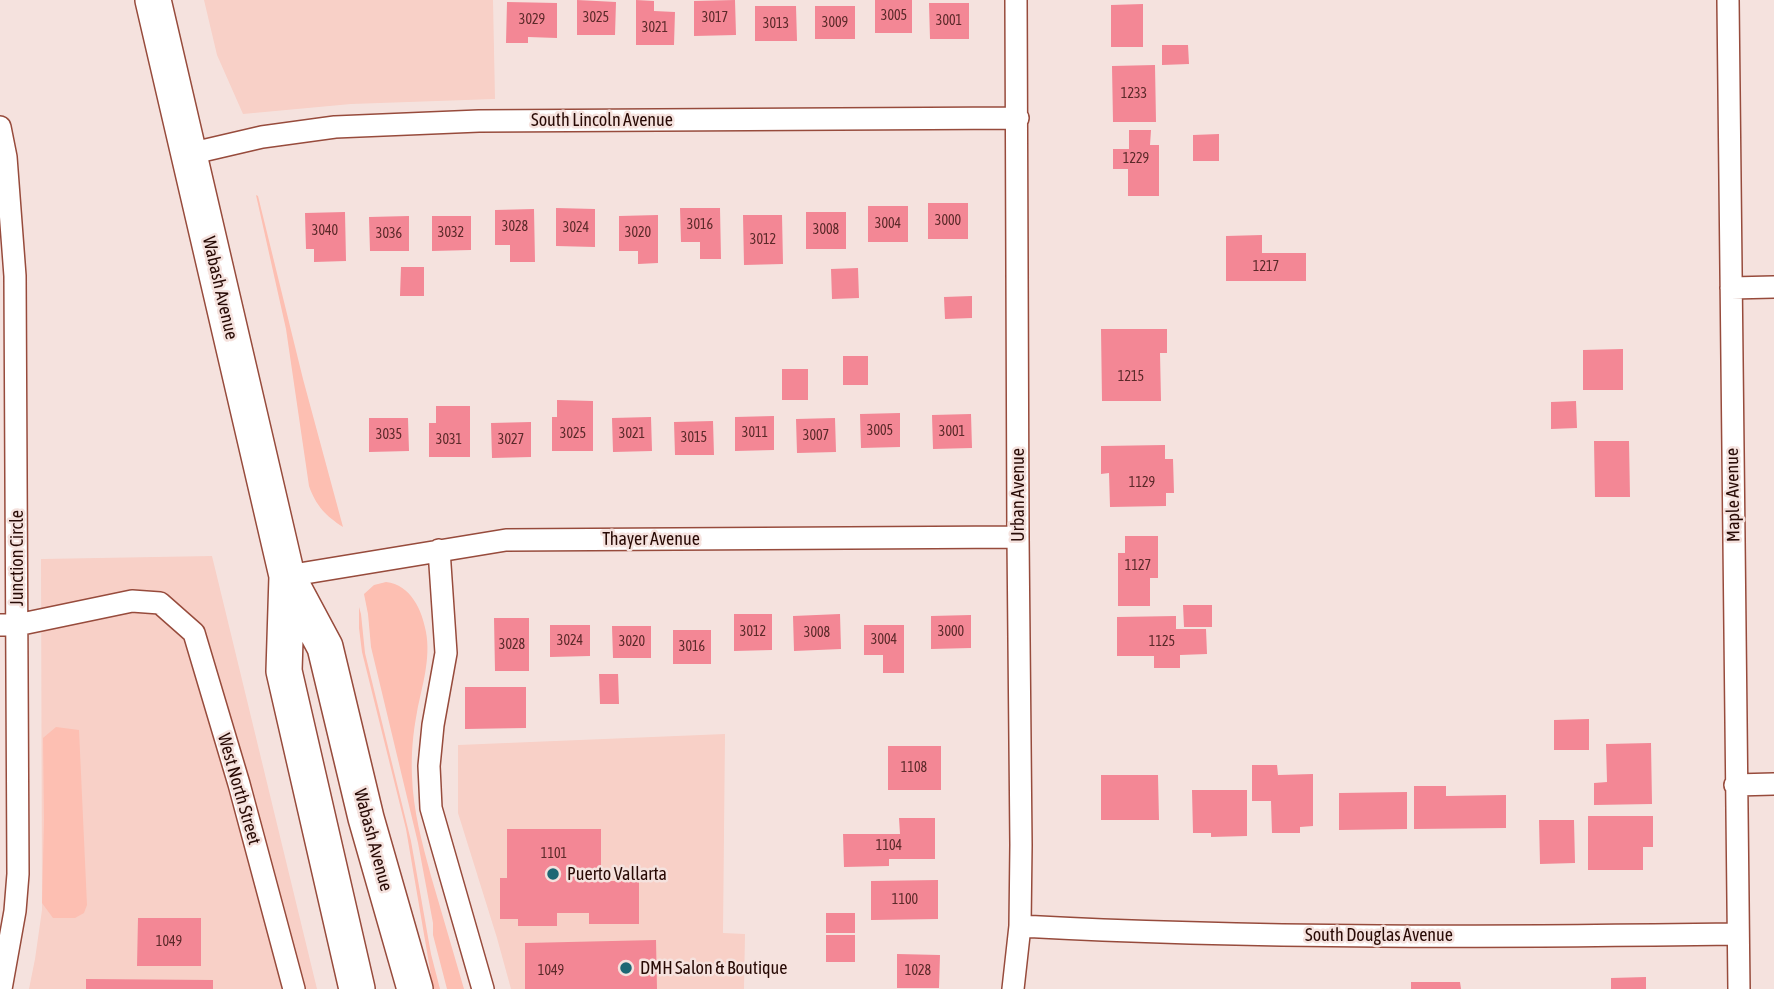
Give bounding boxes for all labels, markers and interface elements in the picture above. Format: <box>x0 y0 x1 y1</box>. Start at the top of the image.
house number: 3005 <box>881 8 907 24</box>
house number: 3025 <box>583 10 609 26</box>
house number: 3017 <box>702 10 728 26</box>
house number: 3029 <box>519 12 545 28</box>
house number: 3001 <box>936 13 962 29</box>
house number: 3009 <box>822 15 848 31</box>
house number: 3013 <box>763 16 789 32</box>
house number: 3021 <box>642 20 668 36</box>
house number: 1233 <box>1121 86 1147 102</box>
street label: South Lincoln Avenue <box>531 109 673 131</box>
house number: 1229 <box>1123 151 1149 167</box>
house number: 3000 <box>935 213 961 229</box>
house number: 3004 <box>875 216 901 232</box>
house number: 3016 <box>687 217 713 233</box>
house number: 3028 <box>502 219 528 235</box>
house number: 3024 <box>563 220 589 236</box>
house number: 3008 <box>813 222 839 238</box>
house number: 3040 <box>312 223 338 239</box>
house number: 3032 <box>438 225 464 241</box>
house number: 3020 <box>625 225 651 241</box>
house number: 3036 <box>376 226 402 242</box>
house number: 3012 <box>750 232 776 248</box>
street label: Wabash Avenue <box>198 234 242 342</box>
house number: 1217 <box>1253 259 1279 275</box>
house number: 1215 <box>1118 369 1144 385</box>
house number: 3005 <box>867 423 893 439</box>
house number: 3001 <box>939 424 965 440</box>
house number: 3011 <box>742 425 768 441</box>
house number: 3025 <box>560 426 586 442</box>
house number: 3021 <box>619 426 645 442</box>
house number: 3035 <box>376 427 402 443</box>
house number: 3007 <box>803 428 829 444</box>
house number: 3015 <box>681 430 707 446</box>
house number: 3031 <box>436 432 462 448</box>
house number: 3027 <box>498 432 524 448</box>
street label: Urban Avenue <box>1007 448 1029 542</box>
street label: Maple Avenue <box>1721 448 1745 542</box>
house number: 1129 <box>1129 475 1155 491</box>
street label: Junction Circle <box>6 510 28 606</box>
street label: Thayer Avenue <box>602 528 700 550</box>
house number: 1127 <box>1125 558 1151 574</box>
house number: 3012 <box>740 624 766 640</box>
house number: 3000 <box>938 624 964 640</box>
house number: 3008 <box>804 625 830 641</box>
house number: 3004 <box>871 632 897 648</box>
house number: 3024 <box>557 633 583 649</box>
house number: 3020 <box>619 634 645 650</box>
house number: 1125 <box>1149 634 1175 650</box>
house number: 3028 <box>499 637 525 653</box>
house number: 3016 <box>679 639 705 655</box>
street label: West North Street <box>213 731 265 847</box>
house number: 1108 <box>901 760 927 776</box>
street label: Wabash Avenue <box>349 786 397 894</box>
house number: 1104 <box>876 838 902 854</box>
house number: 1101 <box>541 846 567 862</box>
place label: Puerto Vallarta <box>567 863 667 885</box>
marker: Puerto Vallarta <box>545 866 561 882</box>
house number: 1100 <box>892 892 918 908</box>
street label: South Douglas Avenue <box>1305 924 1453 946</box>
house number: 1049 <box>156 934 182 950</box>
place label: DMH Salon & Boutique <box>640 957 787 979</box>
marker: DMH Salon & Boutique <box>618 960 634 976</box>
house number: 1049 <box>538 963 564 979</box>
house number: 1028 <box>905 963 931 979</box>

